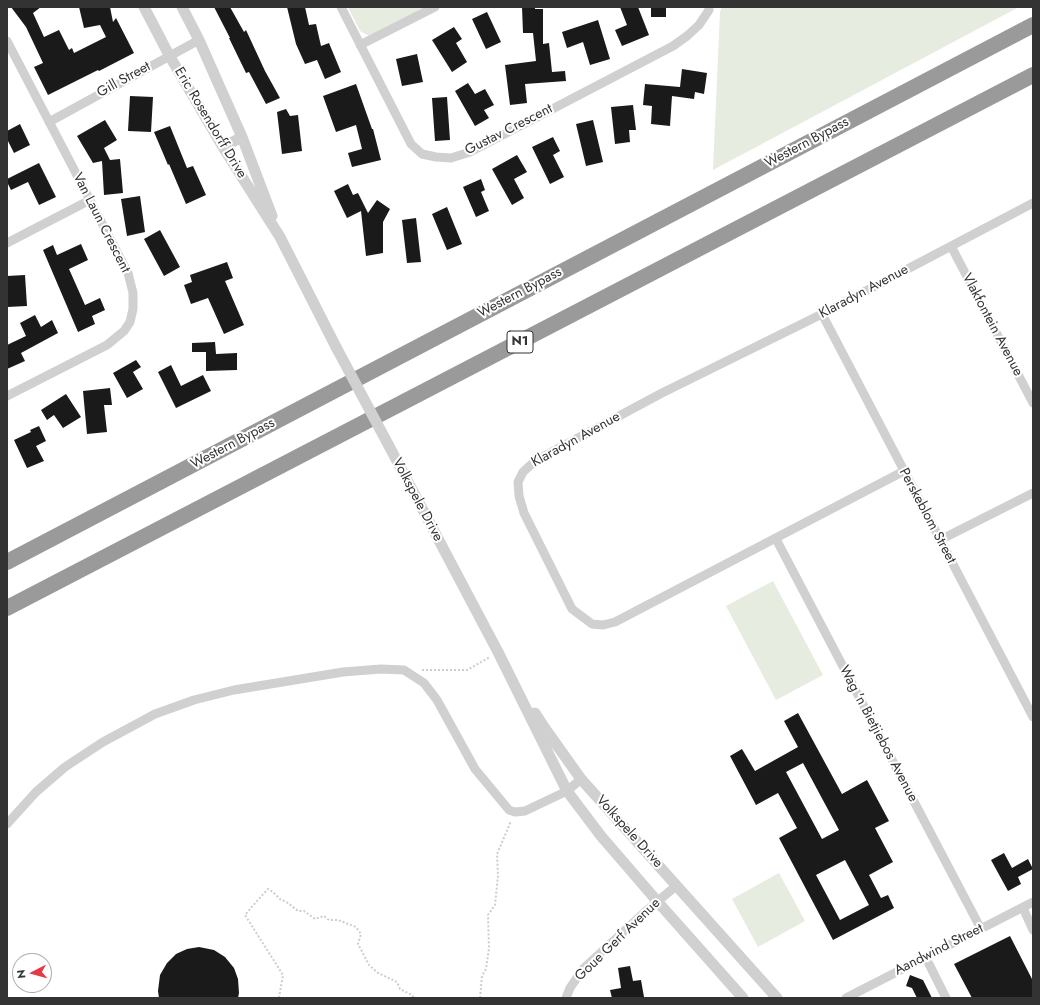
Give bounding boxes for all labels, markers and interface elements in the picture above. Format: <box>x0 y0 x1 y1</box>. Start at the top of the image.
street label: Gill Street <box>94 58 154 102</box>
street label: Eric Rosendorff Drive <box>170 64 250 182</box>
street label: Gustav Crescent <box>462 101 556 159</box>
street label: Western Bypass <box>762 114 852 172</box>
street label: Van Laun Crescent <box>69 170 133 276</box>
street label: Klaradyn Avenue <box>816 261 912 323</box>
street label: Western Bypass <box>475 264 565 322</box>
street label: Vlakfontein Avenue <box>958 271 1026 379</box>
road number: N1 <box>507 331 533 353</box>
street label: Klaradyn Avenue <box>529 409 623 471</box>
street label: Western Bypass <box>188 415 278 473</box>
street label: Volkspele Drive <box>388 456 446 544</box>
street label: Perskeblom Street <box>895 466 959 566</box>
street label: Wag 'n Bietjiebos Avenue <box>835 663 921 805</box>
street label: Volkspele Drive <box>592 792 666 872</box>
street label: Goue Gerf Avenue <box>572 895 664 985</box>
street label: Aandwind Street <box>892 920 986 980</box>
north arrow <box>12 953 52 993</box>
text: N <box>13 969 29 979</box>

